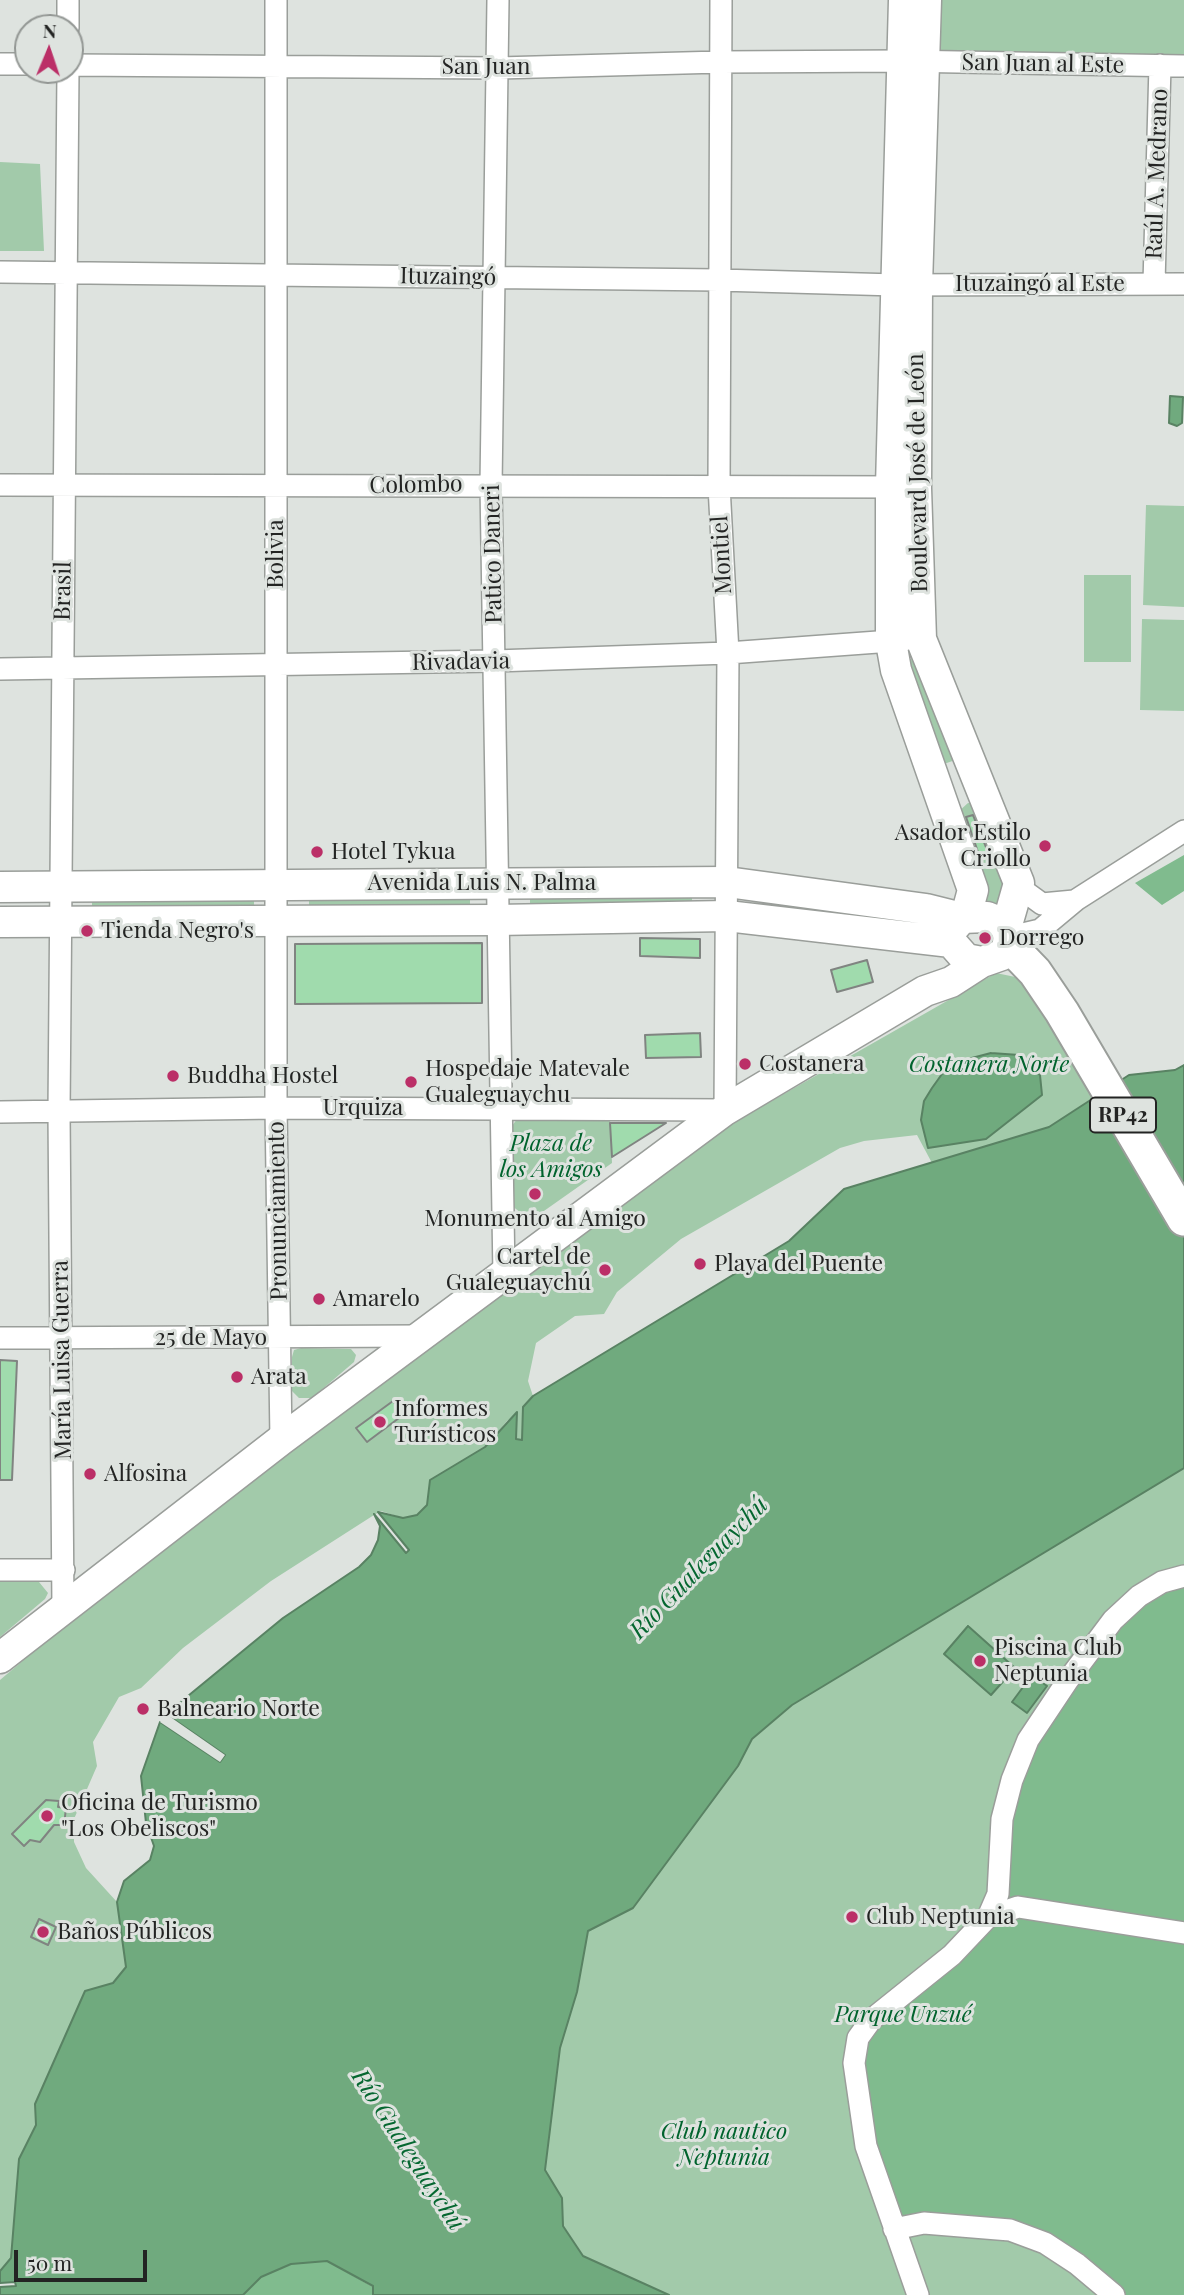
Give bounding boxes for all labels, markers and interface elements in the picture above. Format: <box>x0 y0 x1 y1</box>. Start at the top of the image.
north arrow <box>14 14 84 84</box>
text: N <box>42 17 57 43</box>
street label: San Juan al Este <box>961 49 1125 79</box>
street label: San Juan <box>441 53 531 81</box>
street label: Raúl A. Medrano <box>1140 88 1174 260</box>
street label: Ituzaingó <box>400 262 496 292</box>
street label: Ituzaingó al Este <box>955 270 1125 298</box>
street label: Boulevard José de León <box>902 353 934 593</box>
street label: Colombo <box>369 470 463 500</box>
street label: Patico Daneri <box>478 484 508 624</box>
street label: Montiel <box>706 515 738 595</box>
street label: Bolivia <box>262 519 290 589</box>
street label: Brasil <box>49 561 77 621</box>
street label: Rivadavia <box>412 647 510 677</box>
place label: Asador Estilo Criollo <box>895 819 1031 873</box>
place label: Hotel Tykua <box>331 838 455 866</box>
marker: Asador Estilo Criollo <box>1037 838 1053 854</box>
marker: Hotel Tykua <box>309 844 325 860</box>
street label: Avenida Luis N. Palma <box>368 869 596 897</box>
place label: Tienda Negro's <box>101 917 254 945</box>
marker: Tienda Negro's <box>79 923 95 939</box>
place label: Dorrego <box>999 924 1084 952</box>
marker: Dorrego <box>977 930 993 946</box>
place label: Costanera <box>759 1050 864 1078</box>
park label: Costanera Norte <box>909 1051 1069 1079</box>
place label: Hospedaje Matevale Gualeguaychu <box>425 1055 630 1109</box>
marker: Costanera <box>737 1056 753 1072</box>
place label: Buddha Hostel <box>187 1062 338 1090</box>
marker: Buddha Hostel <box>165 1068 181 1084</box>
marker: Hospedaje Matevale Gualeguaychu <box>403 1074 419 1090</box>
street label: Urquiza <box>323 1094 403 1122</box>
road number: RP42 <box>1090 1098 1156 1132</box>
street label: Pronunciamiento <box>263 1121 293 1301</box>
park label: Plaza de los Amigos <box>500 1130 602 1184</box>
marker: Monumento al Amigo <box>527 1186 543 1202</box>
place label: Monumento al Amigo <box>424 1205 646 1233</box>
place label: Cartel de Gualeguaychú <box>446 1243 591 1297</box>
place label: Playa del Puente <box>714 1250 883 1278</box>
marker: Playa del Puente <box>692 1256 708 1272</box>
street label: María Luisa Guerra <box>46 1260 78 1460</box>
marker: Cartel de Gualeguaychú <box>597 1262 613 1278</box>
place label: Amarelo <box>333 1285 420 1313</box>
marker: Amarelo <box>311 1291 327 1307</box>
street label: 25 de Mayo <box>155 1324 267 1352</box>
place label: Arata <box>251 1363 307 1391</box>
marker: Arata <box>229 1369 245 1385</box>
place label: Informes Turísticos <box>394 1395 496 1449</box>
marker: Informes Turísticos <box>372 1414 388 1430</box>
place label: Alfosina <box>104 1460 187 1488</box>
marker: Alfosina <box>82 1466 98 1482</box>
water label: Río Gualeguaychú <box>624 1491 774 1645</box>
place label: Piscina Club Neptunia <box>994 1634 1122 1688</box>
marker: Piscina Club Neptunia <box>972 1653 988 1669</box>
place label: Balneario Norte <box>157 1695 320 1723</box>
marker: Balneario Norte <box>135 1701 151 1717</box>
place label: Oficina de Turismo "Los Obeliscos" <box>61 1789 258 1843</box>
marker: Oficina de Turismo "Los Obeliscos" <box>39 1808 55 1824</box>
place label: Club Neptunia <box>866 1903 1015 1931</box>
marker: Club Neptunia <box>844 1909 860 1925</box>
place label: Baños Públicos <box>57 1918 212 1946</box>
marker: Baños Públicos <box>35 1924 51 1940</box>
park label: Parque Unzué <box>834 2001 972 2029</box>
water label: Río Gualeguaychú <box>345 2064 471 2236</box>
park label: Club nautico Neptunia <box>661 2118 787 2172</box>
scale bar <box>18 2236 150 2280</box>
text: 50 m <box>27 2248 72 2276</box>

